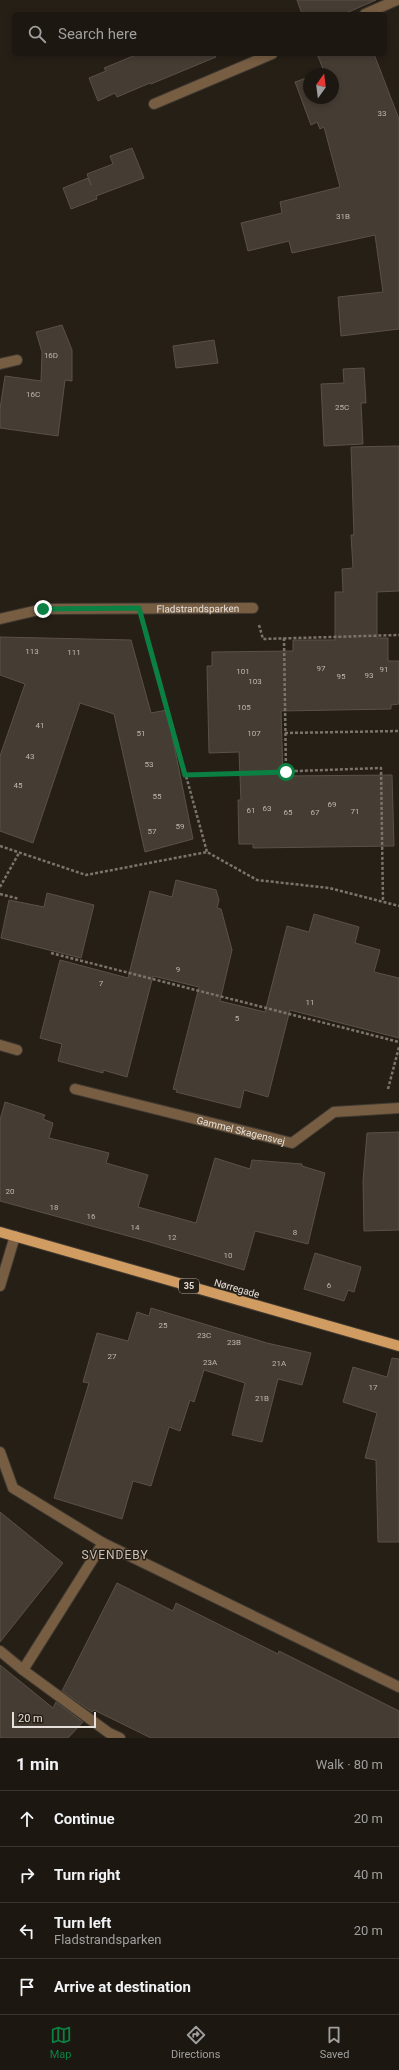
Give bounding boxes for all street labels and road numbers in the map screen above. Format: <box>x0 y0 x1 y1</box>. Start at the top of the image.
street label: Fladstrandsparken <box>156 603 239 614</box>
street label: Gammel Skagensvej <box>195 1114 286 1147</box>
street label: Nørregade <box>213 1277 261 1300</box>
road number: 35 <box>179 1279 199 1293</box>

